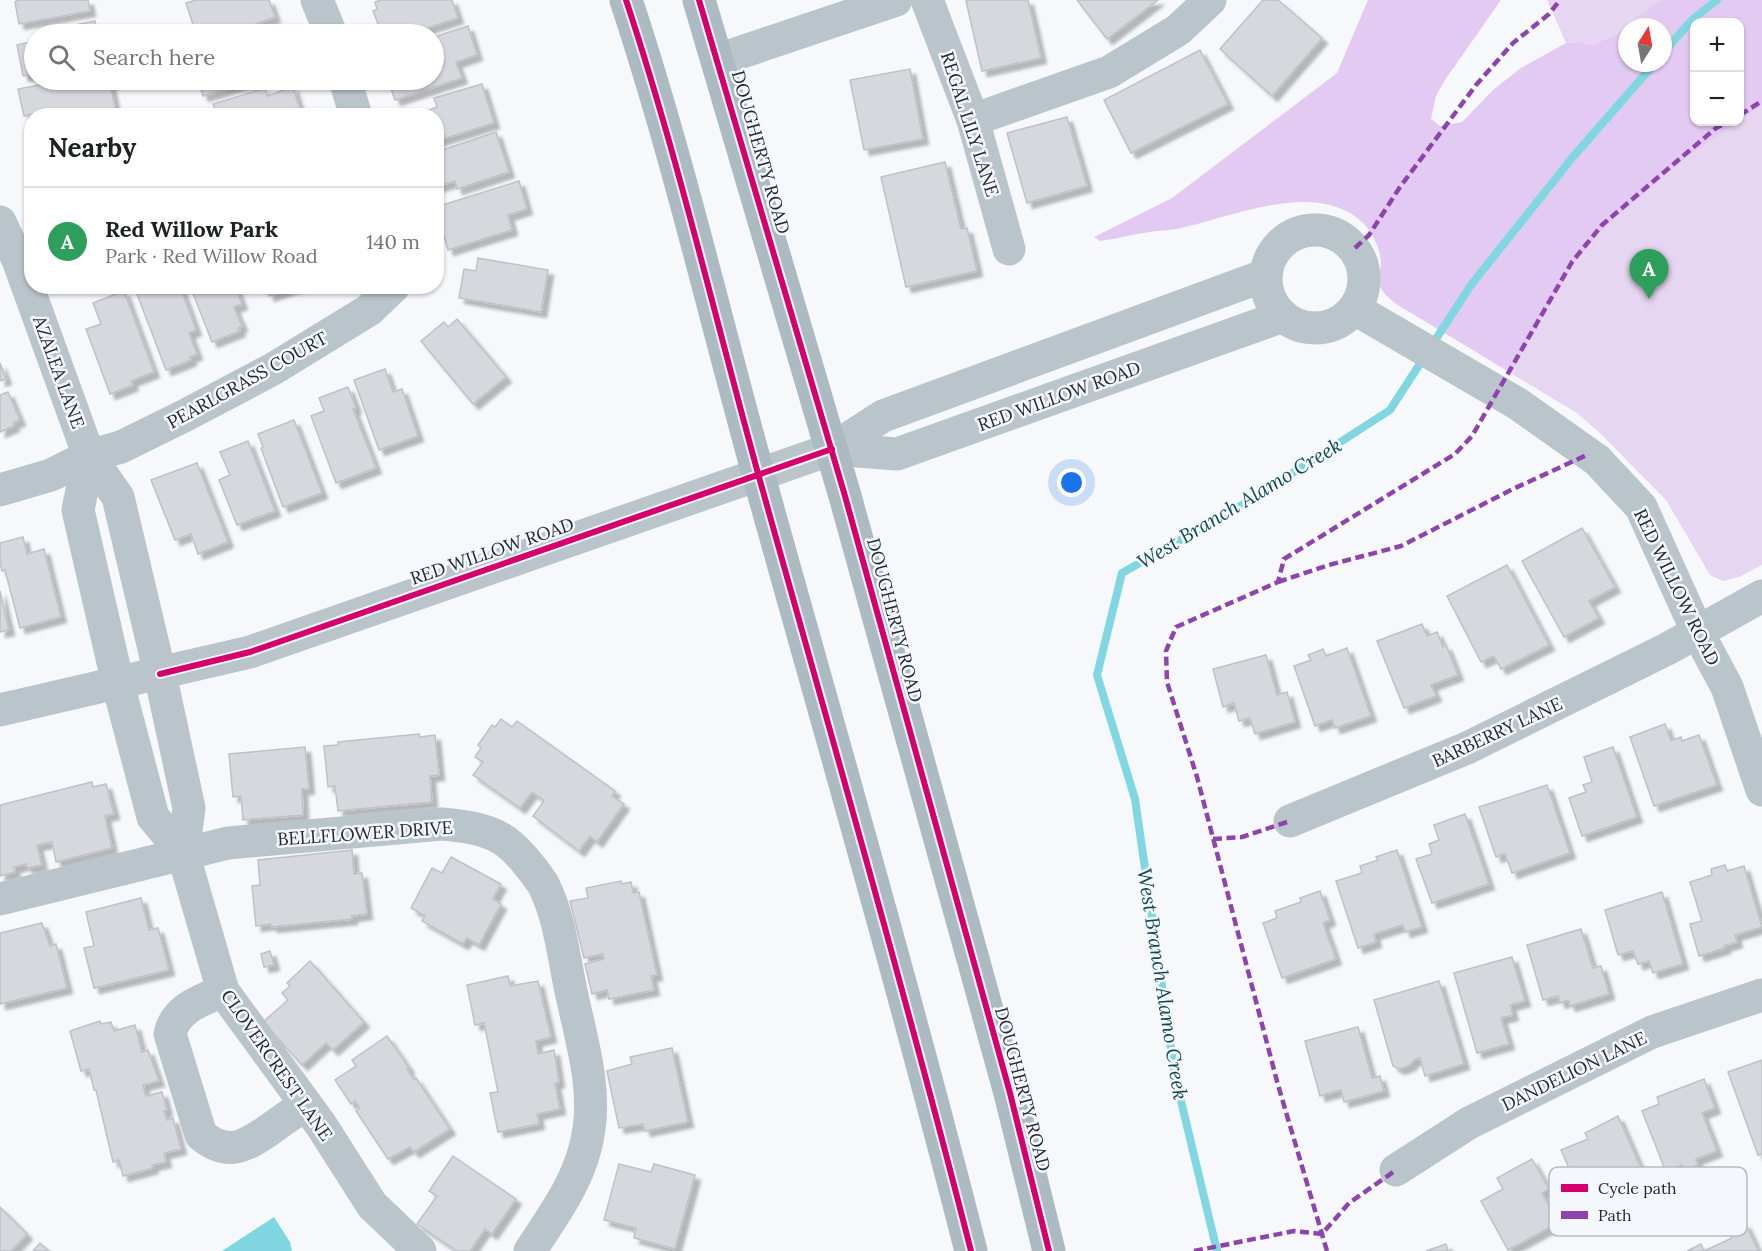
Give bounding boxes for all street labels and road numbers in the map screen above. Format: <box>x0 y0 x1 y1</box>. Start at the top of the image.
street label: REGAL LILY LANE <box>936 49 1004 199</box>
street label: DOUGHERTY ROAD <box>727 67 795 237</box>
street label: AZALEA LANE <box>28 312 90 431</box>
street label: PEARLGRASS COURT <box>163 326 332 434</box>
street label: RED WILLOW ROAD <box>974 356 1144 436</box>
street label: RED WILLOW ROAD <box>1629 505 1725 669</box>
street label: RED WILLOW ROAD <box>407 512 577 590</box>
street label: DOUGHERTY ROAD <box>862 535 928 705</box>
street label: BARBERRY LANE <box>1428 692 1566 772</box>
street label: BELLFLOWER DRIVE <box>277 815 453 851</box>
street label: CLOVERCREST LANE <box>216 985 338 1145</box>
street label: DOUGHERTY ROAD <box>990 1004 1056 1174</box>
street label: DANDELION LANE <box>1498 1026 1650 1116</box>

